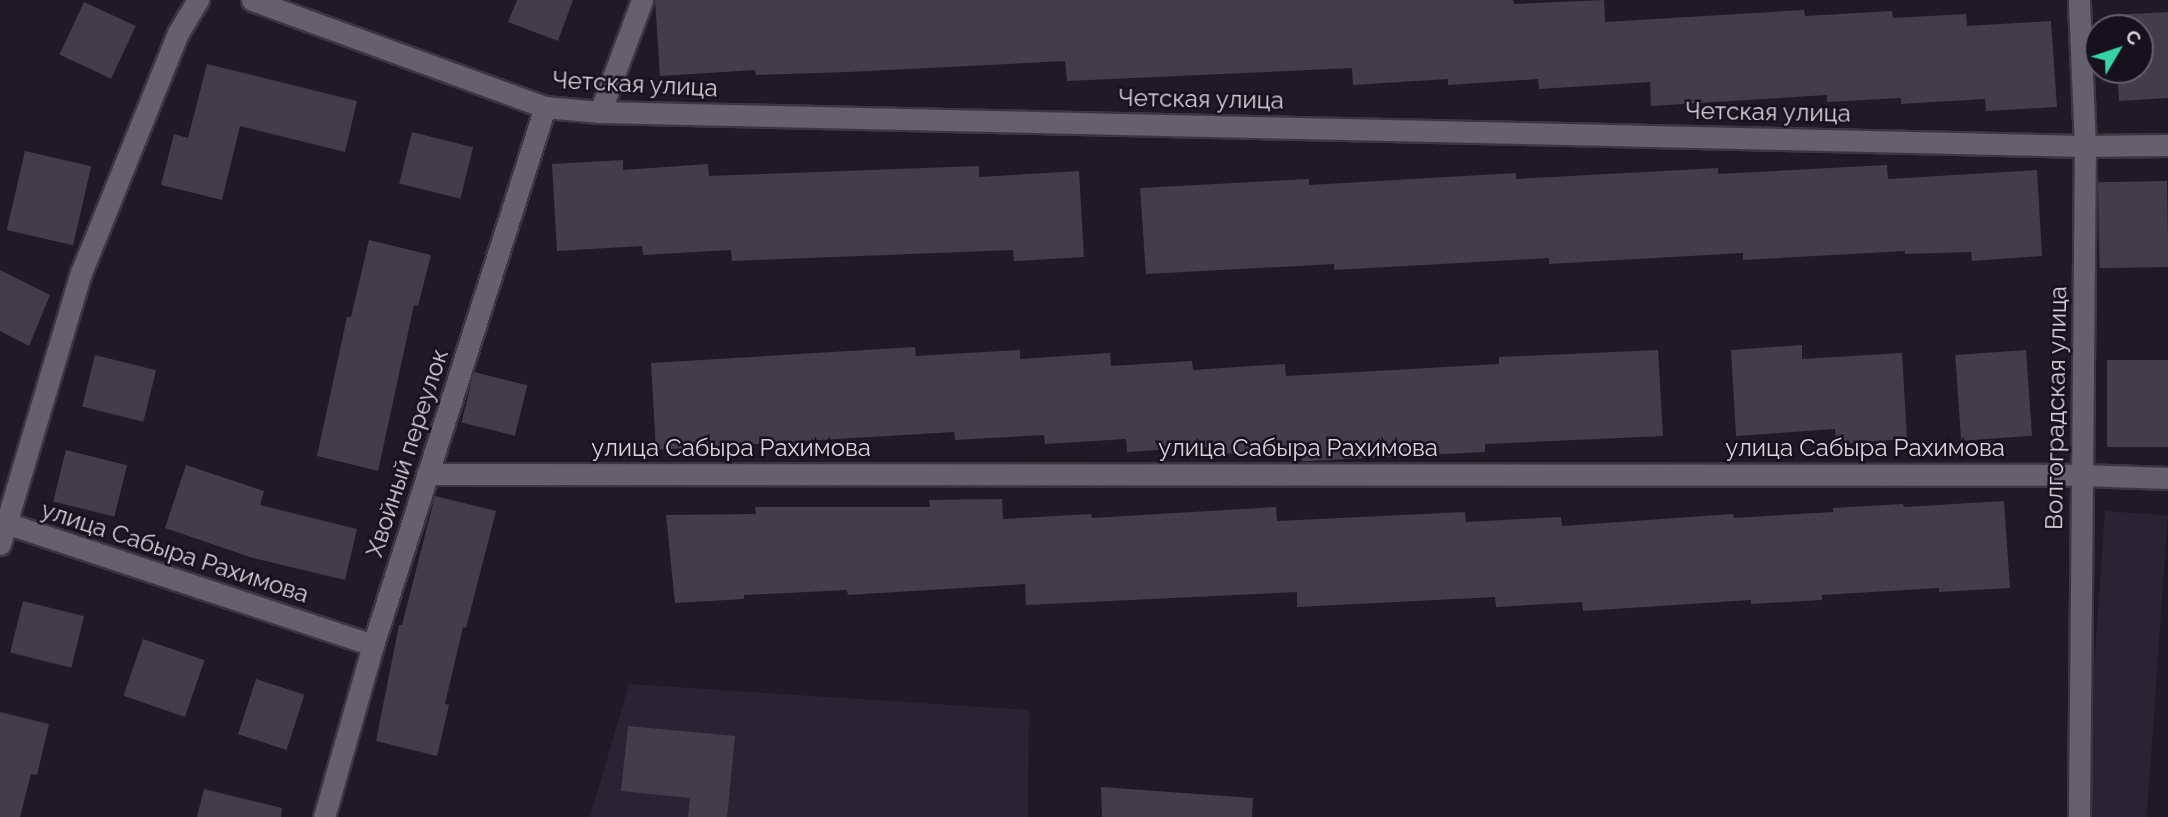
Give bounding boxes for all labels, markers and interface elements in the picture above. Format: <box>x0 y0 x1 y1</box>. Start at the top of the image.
north arrow <box>2084 14 2154 84</box>
text: С <box>2121 25 2146 49</box>
street label: Четская улица <box>551 65 719 103</box>
street label: Четская улица <box>1118 83 1284 115</box>
street label: Четская улица <box>1685 96 1851 128</box>
street label: Волгоградская улица <box>2039 285 2073 531</box>
street label: Хвойный переулок <box>360 345 454 561</box>
street label: улица Сабыра Рахимова <box>591 434 871 462</box>
street label: улица Сабыра Рахимова <box>1158 434 1438 462</box>
street label: улица Сабыра Рахимова <box>1725 434 2005 462</box>
street label: улица Сабыра Рахимова <box>38 495 312 609</box>

